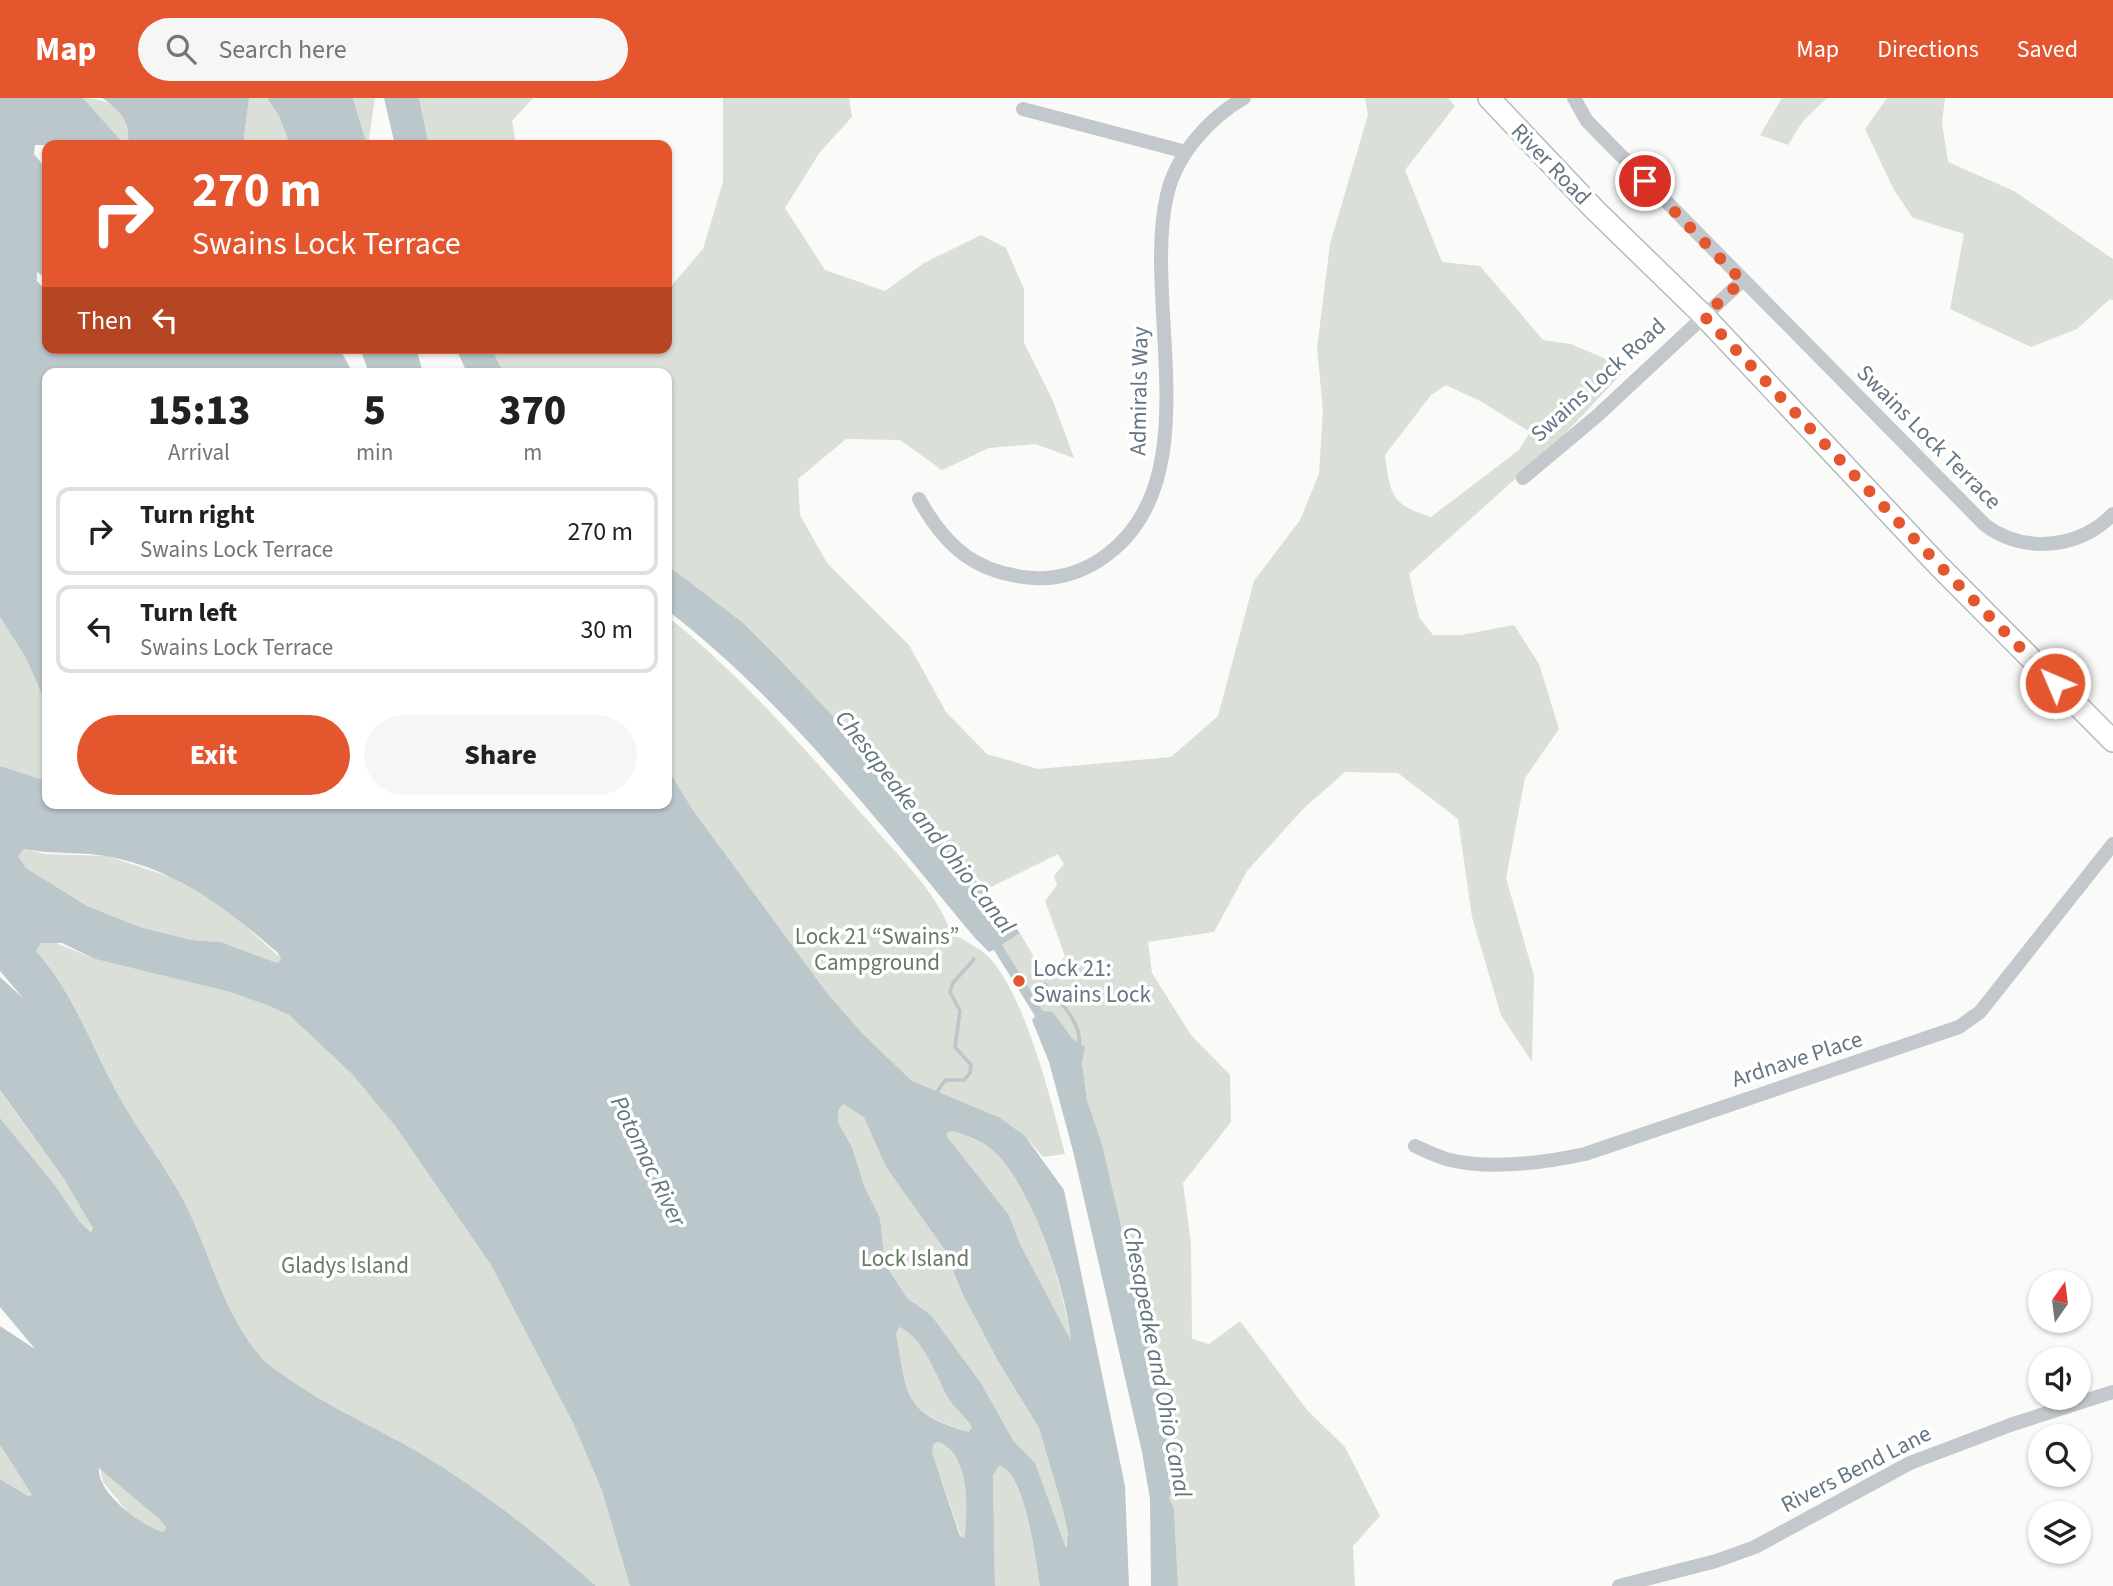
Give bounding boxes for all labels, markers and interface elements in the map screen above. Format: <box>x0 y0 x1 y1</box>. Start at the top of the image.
search box <box>138 18 628 81</box>
text: Map <box>35 26 96 73</box>
icon: search <box>162 30 200 68</box>
text: Search here <box>218 31 347 68</box>
text: Map <box>1796 32 1839 67</box>
text: Directions <box>1877 32 1979 67</box>
text: Saved <box>2017 32 2078 67</box>
street label: River Road <box>1503 116 1599 212</box>
pin <box>1615 151 1675 211</box>
text: 270 m <box>192 156 321 226</box>
icon: arrive <box>1626 162 1664 200</box>
icon: right <box>77 168 168 259</box>
text: Swains Lock Terrace <box>192 221 461 267</box>
icon: left <box>146 301 184 339</box>
text: Then <box>77 302 132 339</box>
street label: Swains Lock Road <box>1523 310 1673 450</box>
street label: Admirals Way <box>1121 326 1157 456</box>
street label: Swains Lock Terrace <box>1849 357 2009 517</box>
text: 15:13 <box>148 381 250 441</box>
text: 5 <box>363 381 386 441</box>
text: 370 <box>499 381 566 441</box>
text: Arrival <box>168 436 230 469</box>
text: min <box>356 436 393 469</box>
text: m <box>523 436 542 469</box>
text: Turn right <box>140 496 255 533</box>
icon: right <box>81 512 119 550</box>
text: 270 m <box>567 513 633 550</box>
text: Swains Lock Terrace <box>140 533 333 566</box>
text: Turn left <box>140 594 237 631</box>
icon: left <box>81 610 119 648</box>
text: 30 m <box>580 611 633 648</box>
text: Swains Lock Terrace <box>140 631 333 664</box>
position arrow <box>2018 646 2092 720</box>
water label: Chesapeake and Ohio Canal <box>826 703 1024 941</box>
button: Exit <box>77 715 350 795</box>
button: Share <box>364 715 637 795</box>
park label: Lock 21 “Swains” Campground <box>795 920 959 979</box>
place label: Lock 21: Swains Lock <box>1033 952 1152 1011</box>
marker: Lock 21: Swains Lock <box>1011 973 1027 989</box>
street label: Ardnave Place <box>1727 1022 1867 1096</box>
water label: Potomac River <box>601 1090 696 1234</box>
water label: Chesapeake and Ohio Canal <box>1114 1223 1200 1501</box>
park label: Lock Island <box>861 1242 969 1275</box>
park label: Gladys Island <box>281 1249 409 1282</box>
north arrow <box>2028 1270 2091 1334</box>
map controls <box>2028 1270 2091 1564</box>
button: sound <box>2028 1347 2091 1410</box>
street label: Rivers Bend Lane <box>1775 1417 1937 1521</box>
button: search <box>2028 1424 2091 1487</box>
button: layers <box>2028 1501 2091 1564</box>

